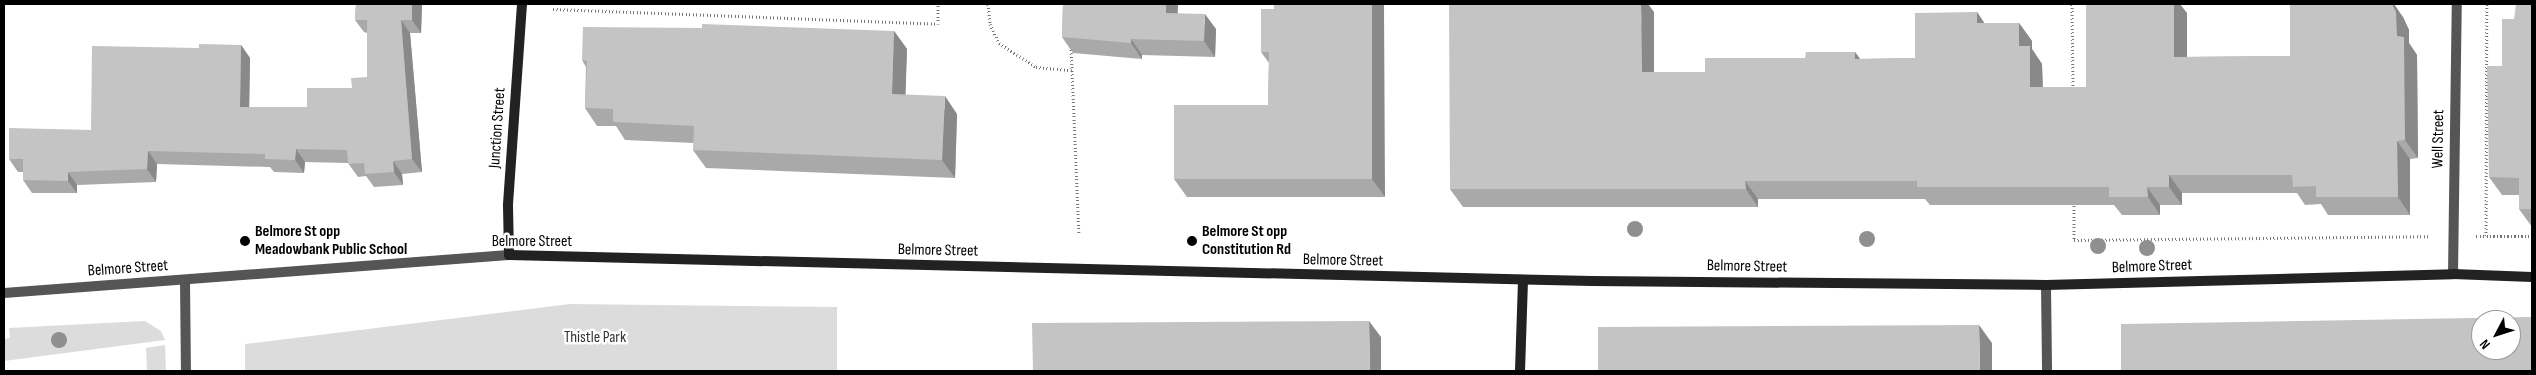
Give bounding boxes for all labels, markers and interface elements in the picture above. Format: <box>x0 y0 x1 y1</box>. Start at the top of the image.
street label: Junction Street <box>486 87 510 169</box>
street label: Well Street <box>2429 109 2449 169</box>
place label: Belmore St opp Meadowbank Public School <box>255 222 407 260</box>
place label: Belmore St opp Constitution Rd <box>1202 222 1291 260</box>
street label: Belmore Street <box>492 232 572 252</box>
marker: Belmore St opp Meadowbank Public School <box>239 235 251 247</box>
marker: Belmore St opp Constitution Rd <box>1186 235 1198 247</box>
street label: Belmore Street <box>898 241 978 261</box>
street label: Belmore Street <box>1303 251 1383 271</box>
street label: Belmore Street <box>2111 256 2193 278</box>
street label: Belmore Street <box>87 257 169 281</box>
street label: Belmore Street <box>1707 257 1787 277</box>
north arrow <box>2471 310 2521 360</box>
park label: Thistle Park <box>564 328 626 348</box>
text: N <box>2476 336 2494 353</box>

